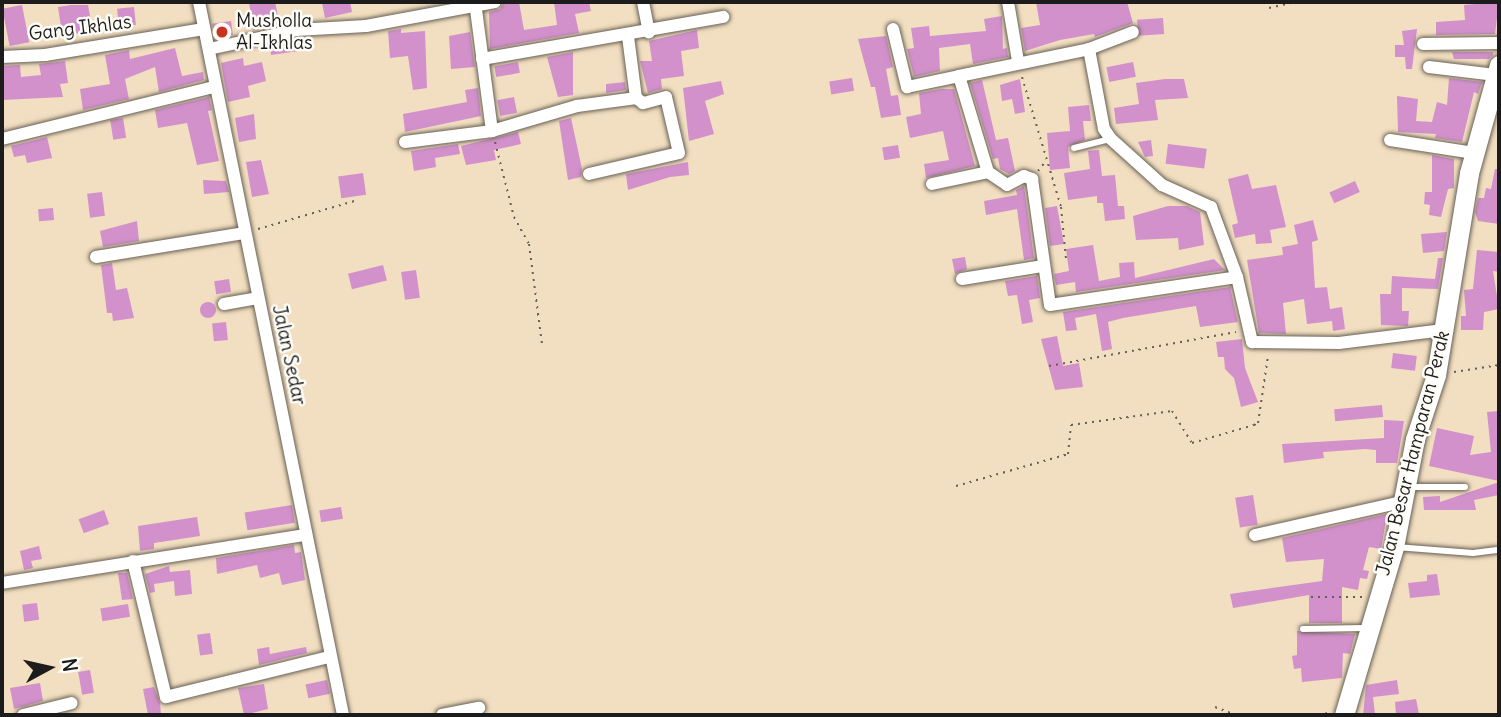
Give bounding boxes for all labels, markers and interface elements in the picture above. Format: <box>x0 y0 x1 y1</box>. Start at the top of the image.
street label: Gang Ikhlas <box>27 10 133 46</box>
place label: Musholla Al-Ikhlas <box>236 10 313 54</box>
marker: Musholla Al-Ikhlas <box>214 24 230 40</box>
street label: Jalan Sedar <box>267 303 311 407</box>
street label: Jalan Besar Hamparan Perak <box>1372 328 1454 578</box>
north arrow <box>14 633 84 703</box>
text: N <box>57 657 83 673</box>

